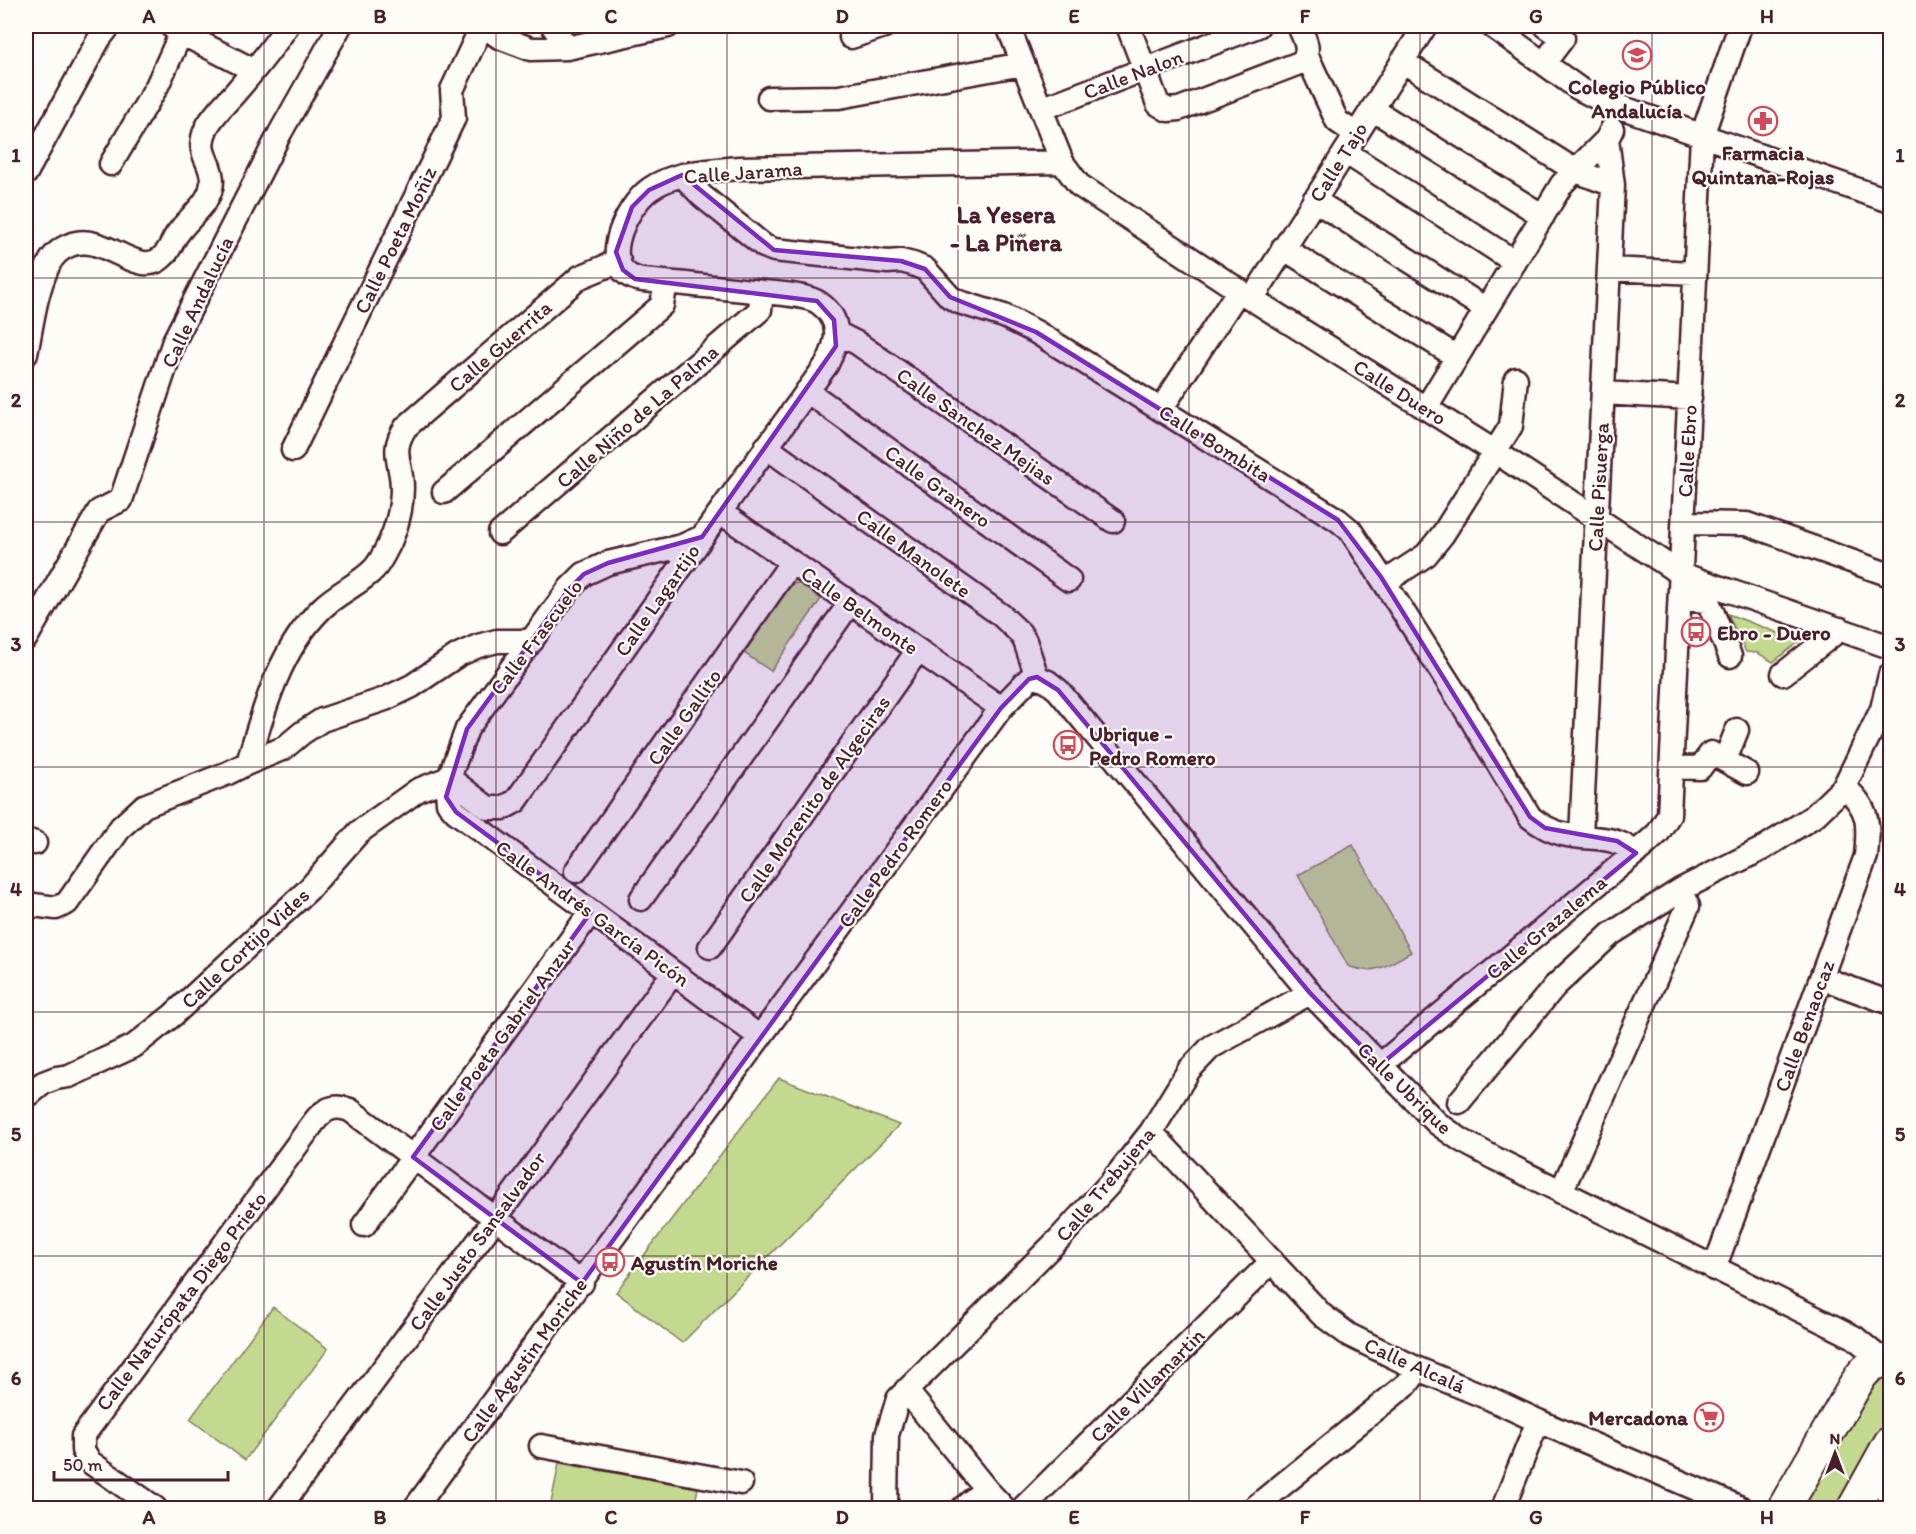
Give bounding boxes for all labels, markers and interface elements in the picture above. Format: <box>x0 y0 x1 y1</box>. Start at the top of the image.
text: A <box>142 4 156 28</box>
text: B <box>374 4 387 28</box>
text: C <box>605 4 618 28</box>
text: D <box>835 4 849 28</box>
text: E <box>1068 4 1080 28</box>
text: F <box>1300 4 1311 28</box>
text: G <box>1529 4 1543 28</box>
text: H <box>1760 4 1774 28</box>
school or university icon: Colegio Público Andalucía <box>1621 39 1653 71</box>
street label: Calle Nalon <box>1080 44 1186 104</box>
place label: Colegio Público Andalucía <box>1568 74 1706 123</box>
pharmacy icon: Farmacia Quintana-Rojas <box>1747 105 1779 137</box>
street label: Calle Tajo <box>1304 117 1372 207</box>
place label: Farmacia Quintana-Rojas <box>1692 140 1834 190</box>
text: 1 <box>11 143 21 167</box>
text: 1 <box>1895 143 1905 167</box>
street label: Calle Jarama <box>683 155 803 189</box>
street label: Calle Poeta Moñiz <box>349 162 442 318</box>
district label: La Yesera - La Piñera <box>950 200 1063 257</box>
street label: Calle Andalucía <box>156 232 238 372</box>
street label: Calle Guerrita <box>443 295 557 397</box>
street label: Calle Niño de La Palma <box>551 339 723 493</box>
street label: Calle Duero <box>1349 354 1451 430</box>
street label: Calle Sanchez Mejias <box>892 362 1060 490</box>
text: 2 <box>11 388 22 412</box>
text: 2 <box>1895 388 1906 412</box>
street label: Calle Bombita <box>1154 399 1276 487</box>
street label: Calle Ebro <box>1672 404 1702 498</box>
street label: Calle Pisuerga <box>1582 422 1614 552</box>
street label: Calle Granero <box>880 439 996 533</box>
street label: Calle Manolete <box>852 503 976 603</box>
street label: Calle Lagartijo <box>609 539 705 661</box>
street label: Calle Belmonte <box>796 560 924 660</box>
street label: Calle Frascuelo <box>484 574 588 700</box>
bus stop icon: Ebro - Duero <box>1680 616 1712 648</box>
place label: Ebro - Duero <box>1717 620 1831 645</box>
text: 3 <box>11 632 22 656</box>
text: 3 <box>1895 632 1906 656</box>
street label: Calle Gallito <box>642 664 726 770</box>
street label: Calle Morenito de Algeciras <box>733 690 895 908</box>
place label: Ubrique - Pedro Romero <box>1089 721 1216 770</box>
bus stop icon: Ubrique - Pedro Romero <box>1052 729 1084 761</box>
street label: Calle Pedro Romero <box>833 774 957 932</box>
street label: Calle Andrés García Picón <box>491 834 695 992</box>
street label: Calle Grazalema <box>1481 869 1612 985</box>
text: 4 <box>10 877 22 901</box>
text: 4 <box>1894 877 1906 901</box>
street label: Calle Cortijo Vides <box>176 882 314 1014</box>
street label: Calle Poeta Gabriel Anzur <box>424 933 581 1136</box>
street label: Calle Benaocaz <box>1769 956 1840 1095</box>
street label: Calle Ubrique <box>1352 1037 1458 1139</box>
text: 5 <box>11 1122 22 1146</box>
street label: Calle Trebujena <box>1050 1122 1160 1246</box>
text: 5 <box>1895 1122 1906 1146</box>
street label: Calle Justo Sansalvador <box>403 1146 551 1336</box>
street label: Calle Naturópata Diego Prieto <box>90 1186 272 1416</box>
bus stop icon: Agustín Moriche <box>594 1246 626 1278</box>
place label: Agustín Moriche <box>630 1250 778 1276</box>
street label: Calle Agustin Moriche <box>456 1273 592 1447</box>
street label: Calle Villamartin <box>1085 1323 1209 1447</box>
street label: Calle Alcalá <box>1361 1332 1469 1398</box>
text: 6 <box>11 1366 22 1390</box>
text: 6 <box>1895 1366 1906 1390</box>
supermarket icon: Mercadona <box>1693 1401 1725 1433</box>
place label: Mercadona <box>1588 1405 1689 1430</box>
north arrow <box>1805 1423 1865 1483</box>
text: N <box>1830 1429 1840 1448</box>
scale bar <box>54 1444 228 1482</box>
text: 50 m <box>63 1454 103 1476</box>
text: A <box>142 1505 156 1529</box>
text: B <box>374 1505 387 1529</box>
text: C <box>605 1505 618 1529</box>
text: D <box>835 1505 849 1529</box>
text: E <box>1068 1505 1080 1529</box>
text: F <box>1300 1505 1311 1529</box>
text: G <box>1529 1505 1543 1529</box>
text: H <box>1760 1505 1774 1529</box>

